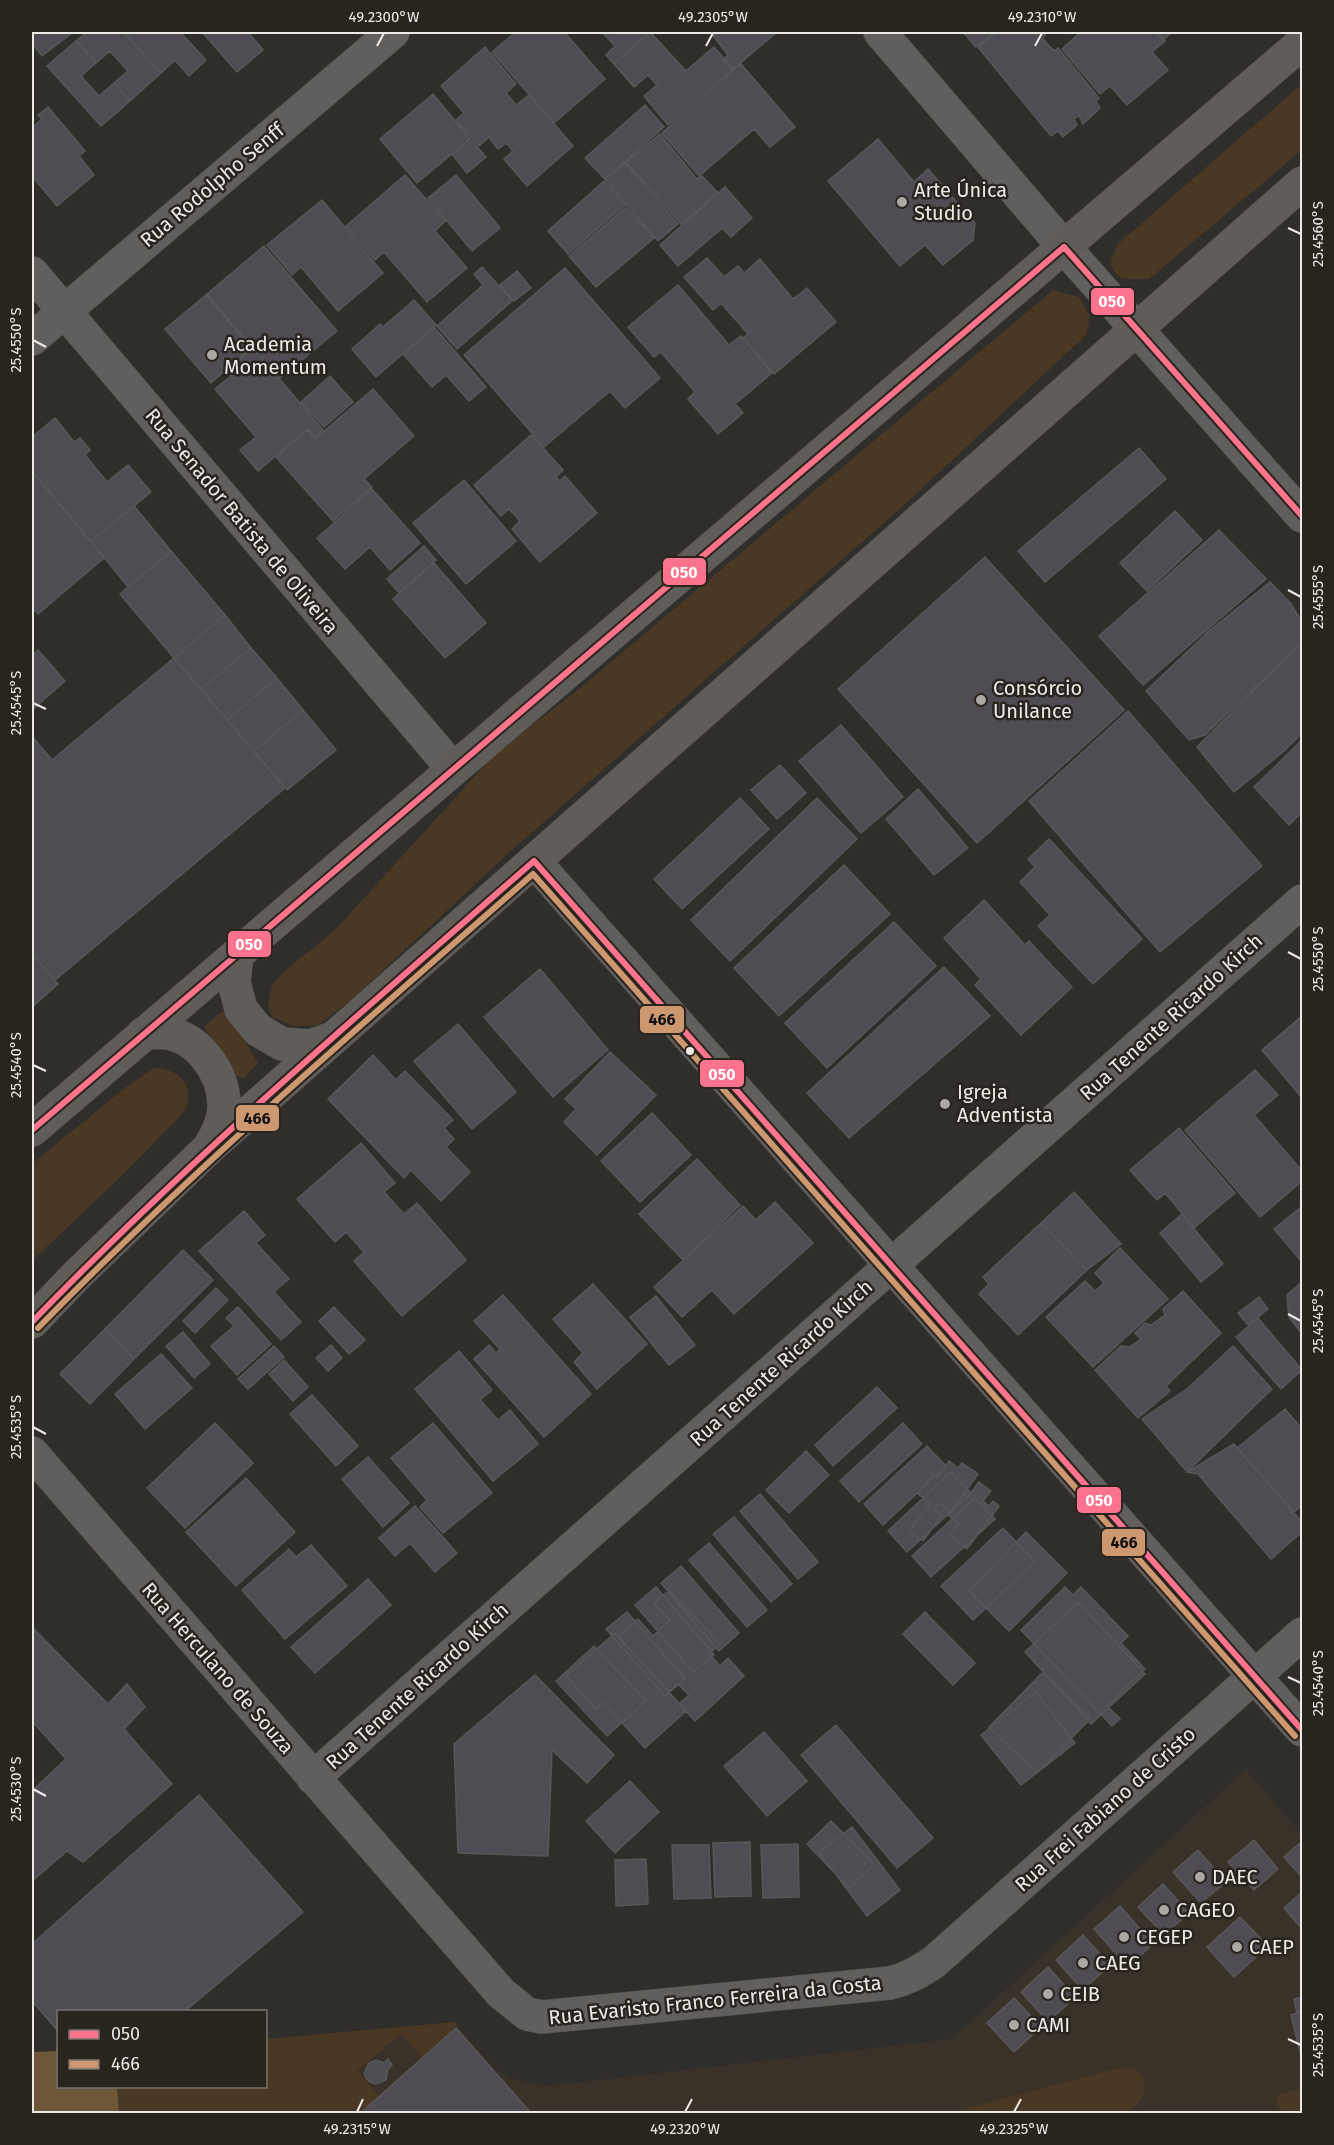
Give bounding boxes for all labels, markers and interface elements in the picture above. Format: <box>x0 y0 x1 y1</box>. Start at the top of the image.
text: 49.2300°W <box>349 8 420 26</box>
text: 49.2305°W <box>678 8 749 26</box>
text: 49.2310°W <box>1008 8 1077 26</box>
street label: Rua Rodolpho Senff <box>135 117 290 252</box>
place label: Arte Única Studio <box>914 178 1007 225</box>
marker: Arte Única Studio <box>895 195 909 209</box>
text: 25.4560°S <box>1309 201 1327 267</box>
line badge: 050 <box>1090 287 1135 316</box>
text: 050 <box>1098 292 1126 311</box>
text: 25.4550°S <box>7 307 25 373</box>
place label: Academia Momentum <box>224 332 327 379</box>
marker: Academia Momentum <box>205 348 219 362</box>
street label: Rua Senador Batista de Oliveira <box>141 403 343 639</box>
line badge: 050 <box>662 557 707 586</box>
text: 050 <box>670 563 698 582</box>
text: 25.4555°S <box>1309 565 1327 629</box>
text: 25.4545°S <box>7 671 25 735</box>
place label: Consórcio Unilance <box>993 676 1082 723</box>
marker: Consórcio Unilance <box>974 693 988 707</box>
text: 25.4550°S <box>1309 926 1327 992</box>
street label: Rua Tenente Ricardo Kirch <box>1075 929 1267 1105</box>
line badge: 050 <box>227 930 272 958</box>
text: 050 <box>235 935 263 954</box>
line badge: 466 <box>639 1005 685 1034</box>
text: 466 <box>648 1010 676 1029</box>
text: 25.4540°S <box>7 1032 25 1098</box>
unlabelled marker <box>684 1045 696 1057</box>
line badge: 050 <box>699 1059 745 1088</box>
text: 050 <box>708 1065 736 1084</box>
place label: Igreja Adventista <box>957 1080 1053 1127</box>
marker: Igreja Adventista <box>938 1097 952 1111</box>
line badge: 466 <box>235 1104 280 1132</box>
text: 466 <box>243 1109 271 1128</box>
street label: Rua Tenente Ricardo Kirch <box>685 1275 877 1451</box>
text: 25.4545°S <box>1309 1289 1327 1353</box>
text: 25.4535°S <box>7 1395 25 1459</box>
line badge: 050 <box>1076 1486 1122 1514</box>
text: 050 <box>1085 1491 1113 1510</box>
line badge: 466 <box>1101 1528 1146 1557</box>
text: 466 <box>1110 1533 1138 1552</box>
street label: Rua Herculano de Souza <box>137 1577 299 1759</box>
street label: Rua Tenente Ricardo Kirch <box>321 1598 513 1774</box>
text: 25.4540°S <box>1309 1650 1327 1716</box>
street label: Rua Frei Fabiano de Cristo <box>1010 1721 1200 1897</box>
text: 25.4530°S <box>7 1756 25 1822</box>
place label: DAEC <box>1212 1865 1258 1889</box>
marker: DAEC <box>1193 1870 1207 1884</box>
place label: CAGEO <box>1176 1898 1235 1922</box>
marker: CAGEO <box>1157 1903 1171 1917</box>
place label: CEGEP <box>1136 1925 1193 1949</box>
marker: CEGEP <box>1117 1930 1131 1944</box>
place label: CAEP <box>1249 1935 1294 1959</box>
marker: CAEP <box>1230 1940 1244 1954</box>
place label: CAEG <box>1095 1951 1141 1975</box>
marker: CAEG <box>1076 1956 1090 1970</box>
street label: Rua Evaristo Franco Ferreira da Costa <box>547 1971 883 2029</box>
place label: CEIB <box>1060 1982 1100 2006</box>
marker: CEIB <box>1041 1987 1055 2001</box>
legend <box>57 2010 267 2088</box>
place label: CAMI <box>1026 2013 1070 2037</box>
text: 25.4535°S <box>1309 2013 1327 2077</box>
marker: CAMI <box>1007 2018 1021 2032</box>
text: 050 <box>111 2023 140 2045</box>
text: 466 <box>111 2053 140 2075</box>
text: 49.2315°W <box>323 2120 391 2138</box>
text: 49.2320°W <box>650 2120 721 2138</box>
text: 49.2325°W <box>980 2120 1049 2138</box>

